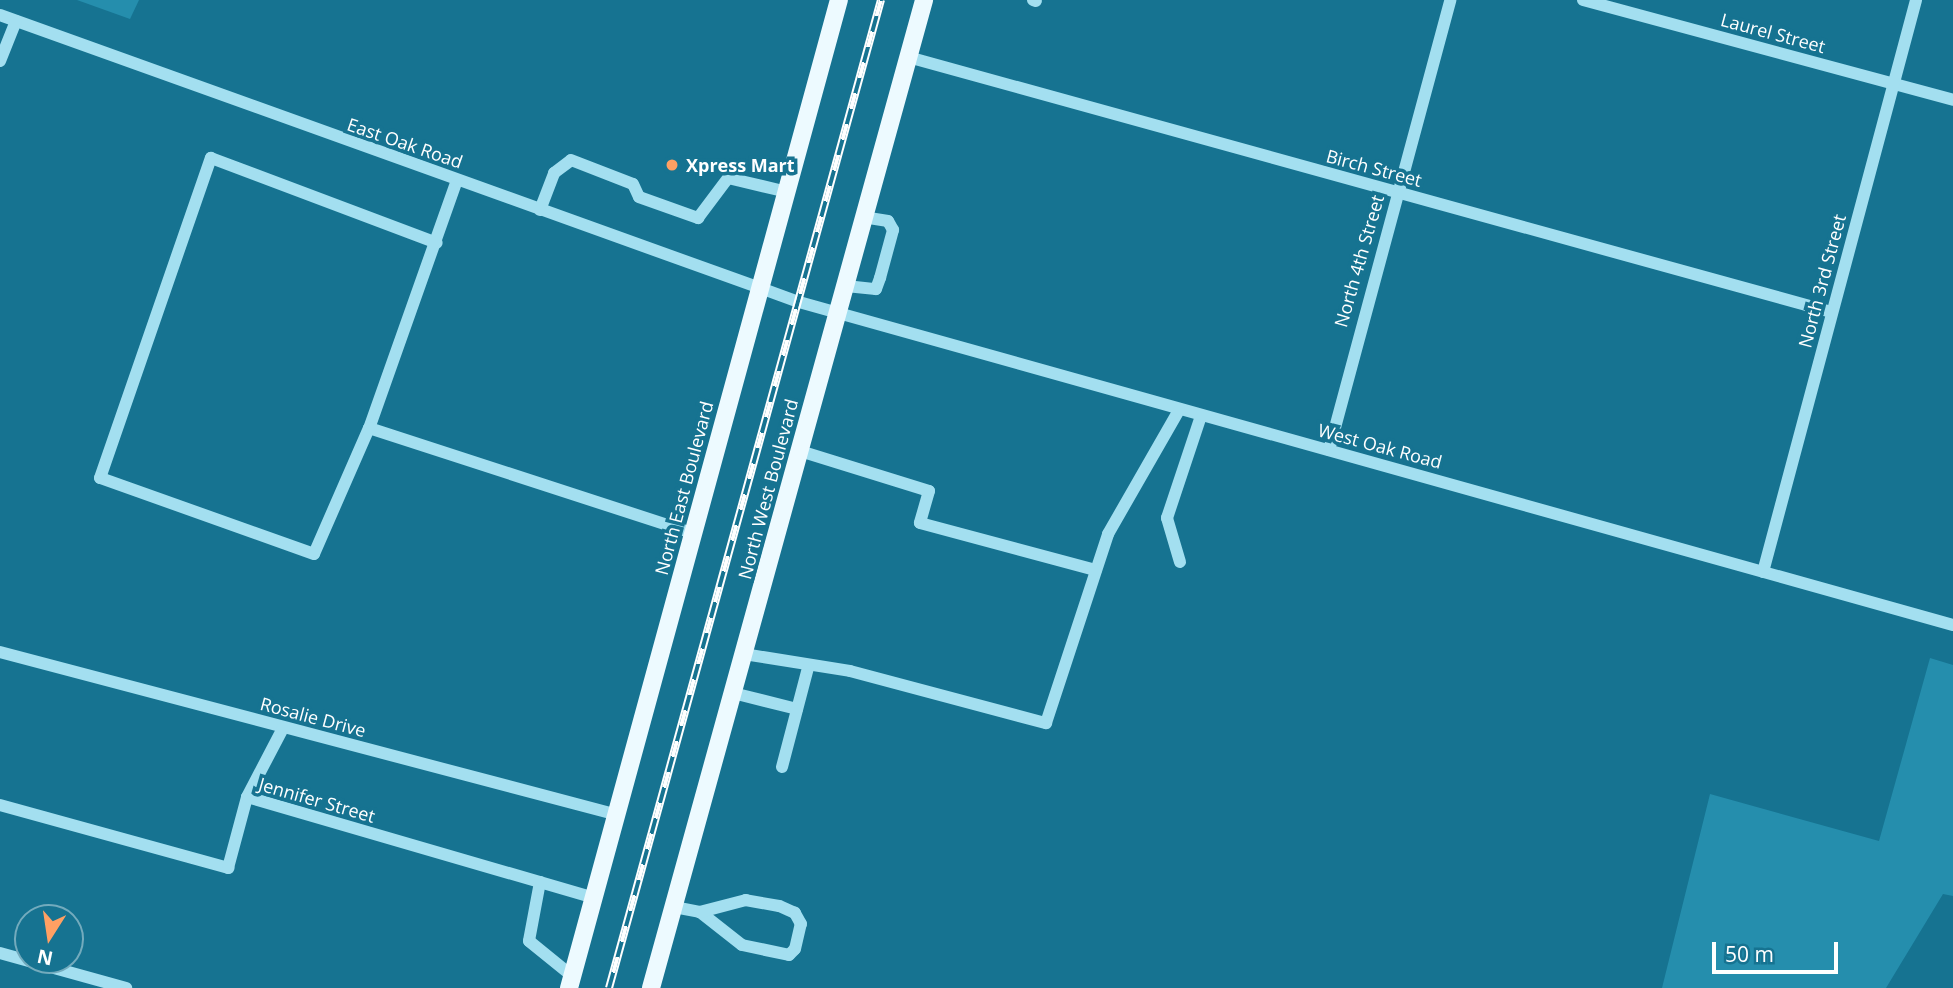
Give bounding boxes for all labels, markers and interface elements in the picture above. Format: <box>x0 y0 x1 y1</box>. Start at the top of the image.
street label: Laurel Street <box>1718 9 1828 57</box>
street label: East Oak Road <box>344 113 466 173</box>
street label: Birch Street <box>1324 145 1424 191</box>
place label: Xpress Mart <box>686 154 795 176</box>
marker: Xpress Mart <box>664 157 680 173</box>
street label: North 4th Street <box>1330 192 1388 330</box>
street label: North 3rd Street <box>1794 212 1850 350</box>
street label: North West Boulevard <box>734 396 802 582</box>
street label: North East Boulevard <box>650 399 718 577</box>
street label: West Oak Road <box>1316 419 1444 473</box>
street label: Rosalie Drive <box>258 693 368 741</box>
street label: Jennifer Street <box>256 773 378 827</box>
north arrow <box>14 904 84 974</box>
scale bar <box>1715 928 1841 972</box>
text: 50 m <box>1725 940 1774 968</box>
text: N <box>35 943 55 972</box>

